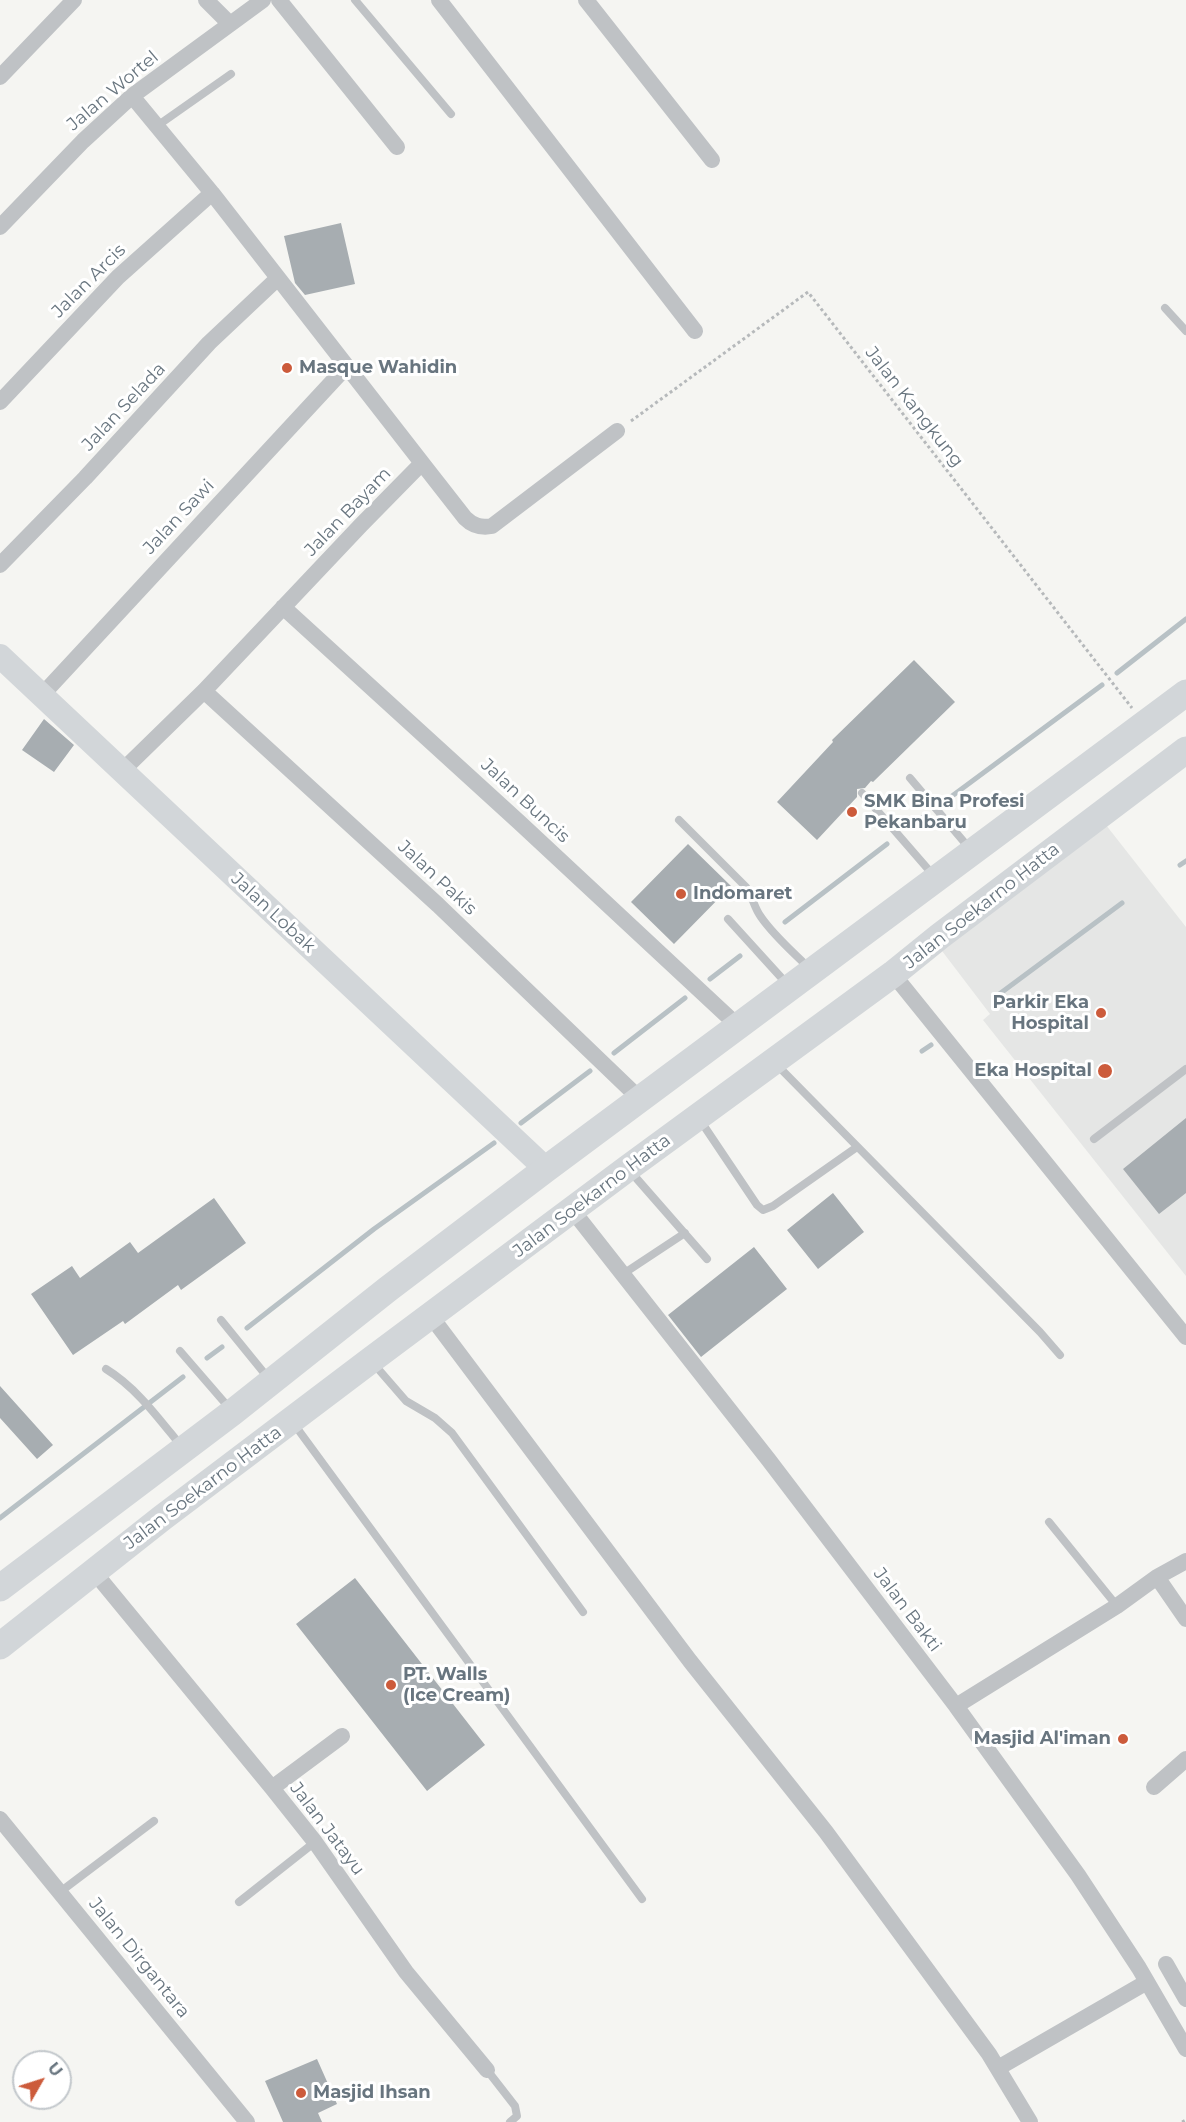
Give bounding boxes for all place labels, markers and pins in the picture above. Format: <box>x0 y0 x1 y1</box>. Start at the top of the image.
place label: Masque Wahidin <box>299 357 457 379</box>
marker: Masque Wahidin <box>280 361 294 375</box>
place label: SMK Bina Profesi Pekanbaru <box>864 791 1024 834</box>
marker: SMK Bina Profesi Pekanbaru <box>845 805 859 819</box>
place label: Indomaret <box>693 883 792 905</box>
marker: Indomaret <box>674 887 688 901</box>
place label: Parkir Eka Hospital <box>992 992 1089 1034</box>
marker: Parkir Eka Hospital <box>1094 1006 1108 1020</box>
place label: Eka Hospital <box>974 1060 1092 1082</box>
marker: Eka Hospital <box>1096 1062 1114 1080</box>
place label: PT. Walls (Ice Cream) <box>403 1664 510 1706</box>
marker: PT. Walls (Ice Cream) <box>384 1678 398 1692</box>
place label: Masjid Al'iman <box>973 1728 1111 1750</box>
marker: Masjid Al'iman <box>1116 1732 1130 1746</box>
place label: Masjid Ihsan <box>313 2082 431 2104</box>
marker: Masjid Ihsan <box>294 2086 308 2100</box>

